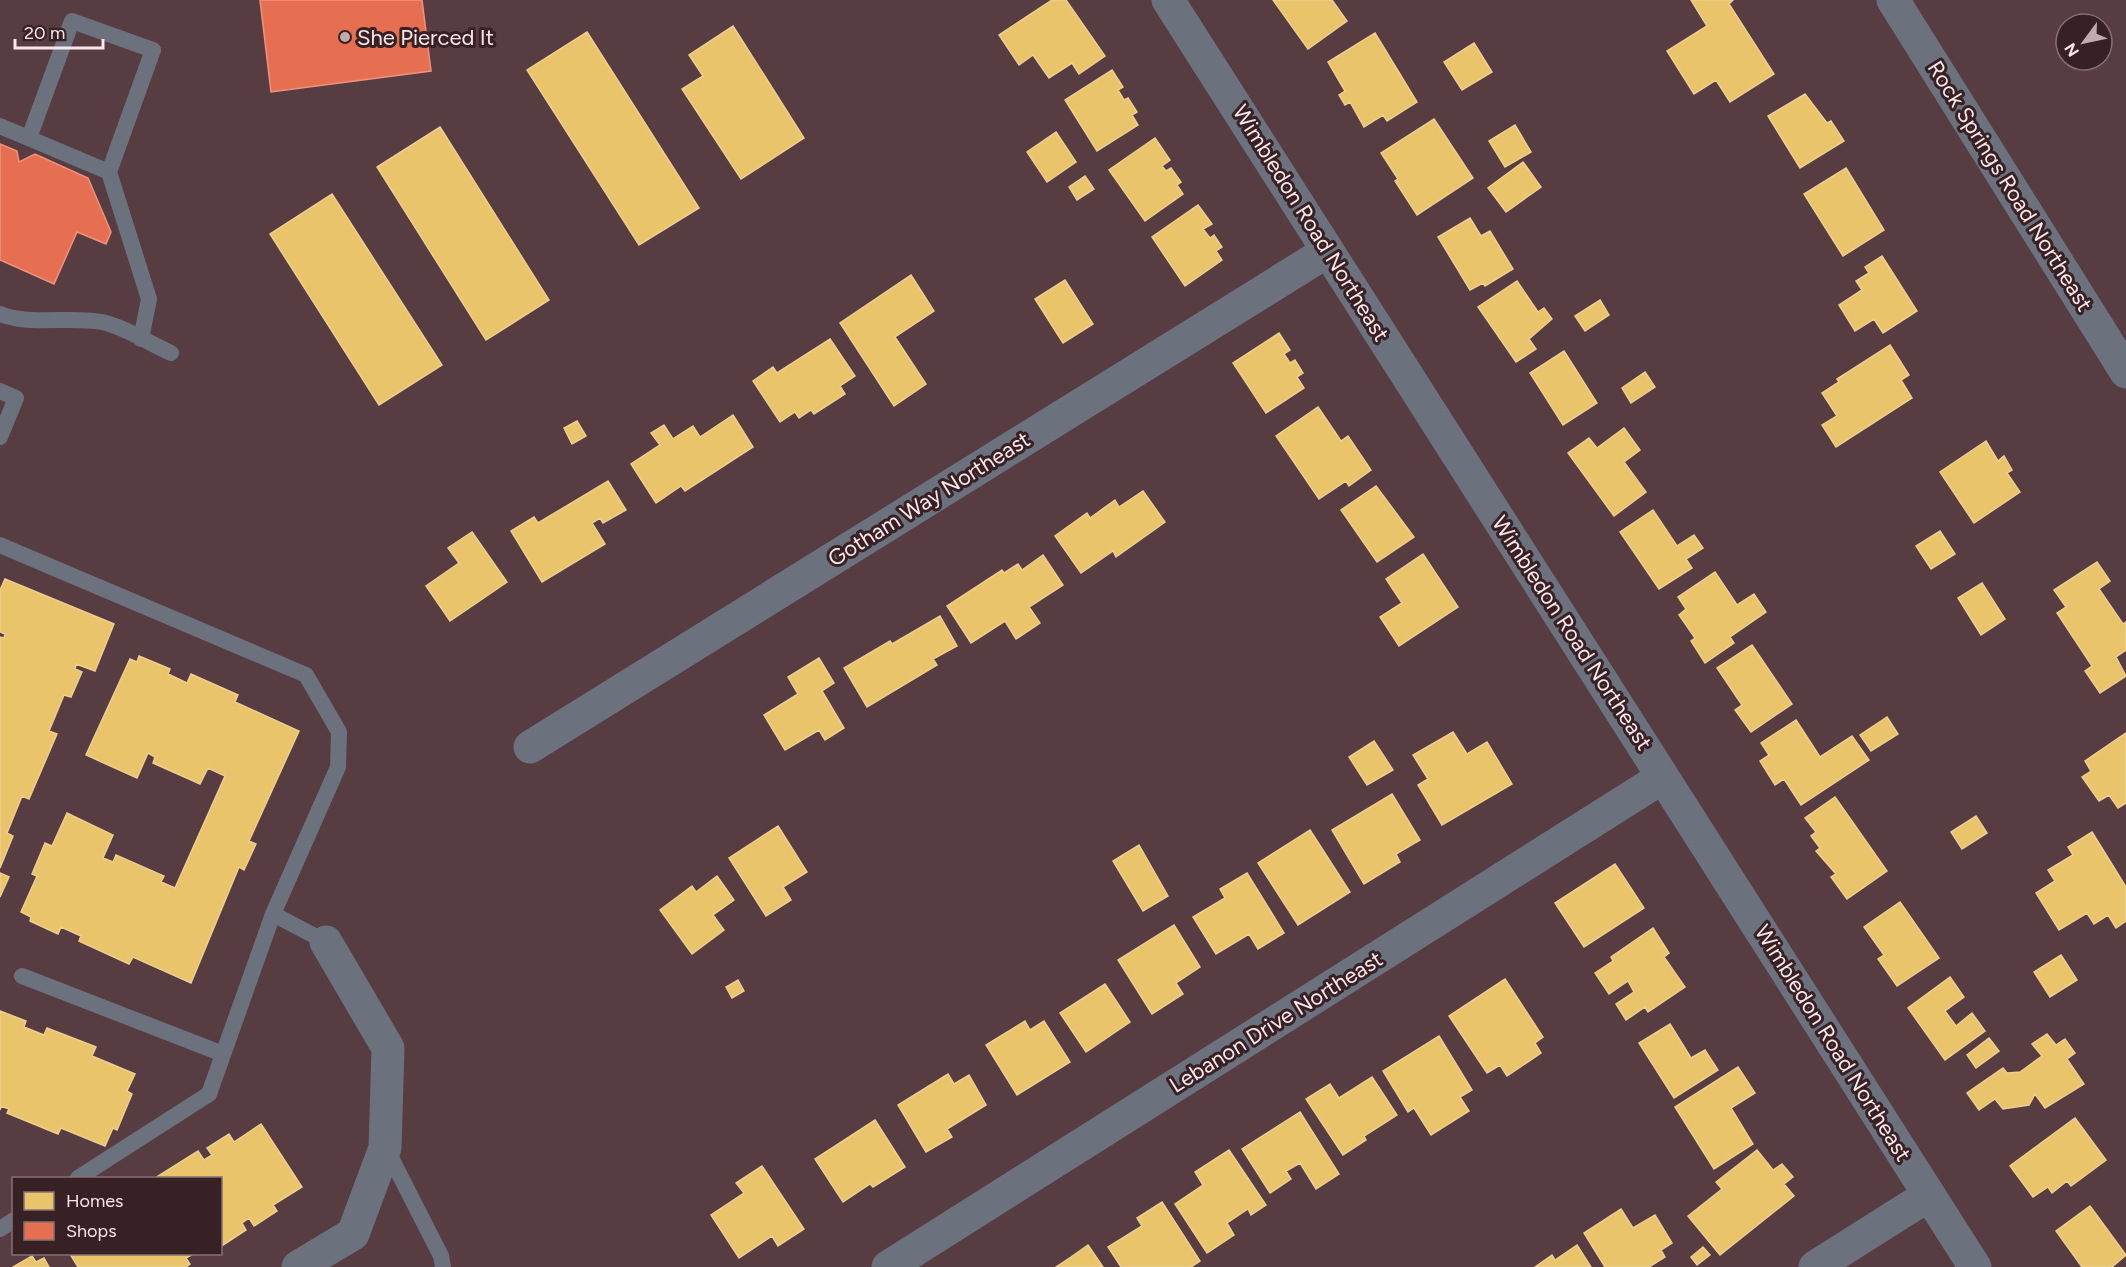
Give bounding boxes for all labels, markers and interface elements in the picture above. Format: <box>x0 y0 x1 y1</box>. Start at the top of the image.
scale bar <box>15 12 104 50</box>
north arrow <box>2054 12 2114 72</box>
text: 20 m <box>24 22 65 44</box>
place label: She Pierced It <box>357 24 494 51</box>
marker: She Pierced It <box>338 30 352 44</box>
text: N <box>2061 40 2083 60</box>
street label: Rock Springs Road Northeast <box>1922 56 2098 316</box>
street label: Wimbledon Road Northeast <box>1227 100 1395 346</box>
street label: Gotham Way Northeast <box>823 426 1035 572</box>
street label: Wimbledon Road Northeast <box>1486 511 1658 755</box>
street label: Wimbledon Road Northeast <box>1749 920 1917 1166</box>
street label: Lebanon Drive Northeast <box>1164 945 1388 1099</box>
legend <box>12 1177 222 1255</box>
text: Homes <box>66 1190 124 1212</box>
text: Shops <box>66 1220 117 1242</box>

